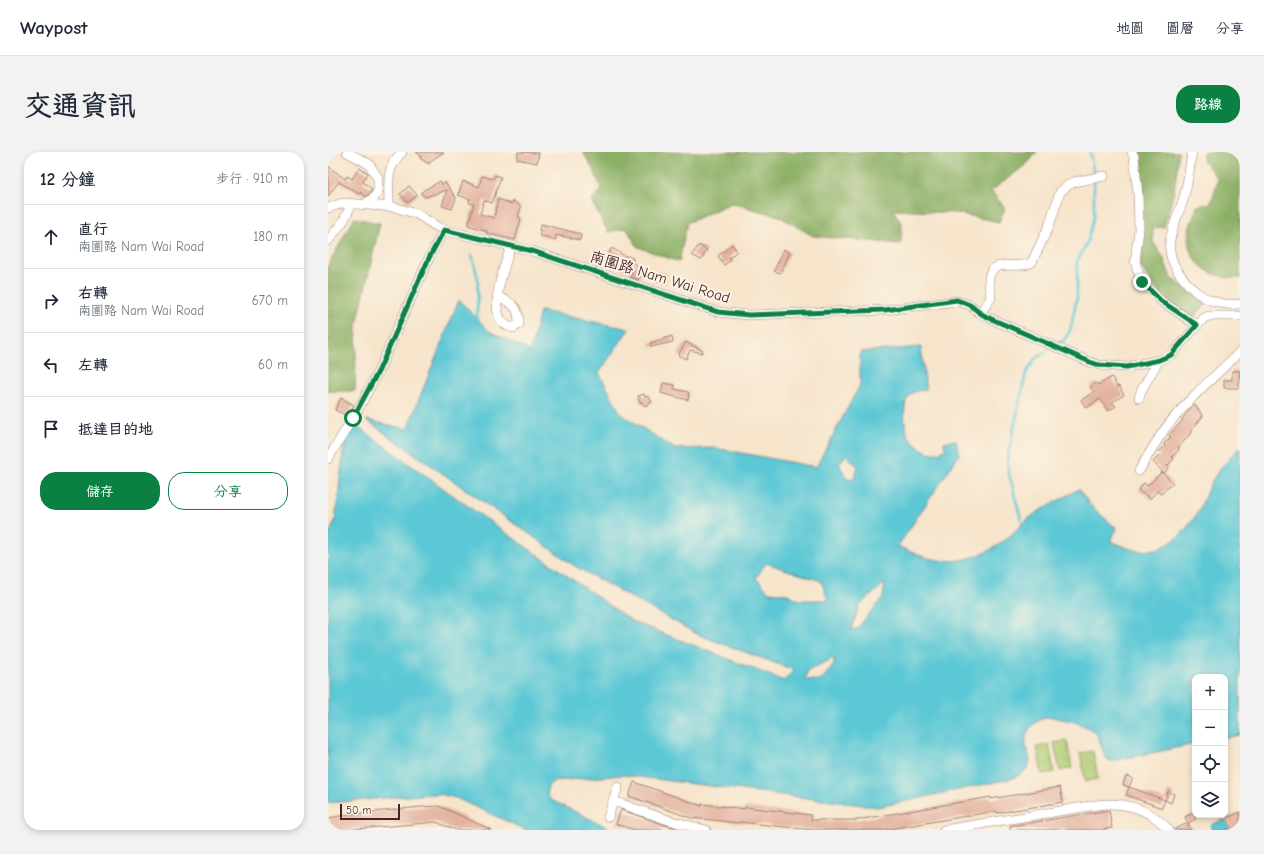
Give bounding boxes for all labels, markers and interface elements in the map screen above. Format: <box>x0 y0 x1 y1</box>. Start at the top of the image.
text: Waypost <box>20 17 88 39</box>
text: 地圖 <box>1116 20 1144 37</box>
text: 圖層 <box>1166 20 1194 37</box>
text: 分享 <box>1216 20 1244 37</box>
button: 路線 <box>1176 85 1240 123</box>
text: 交通資訊 <box>24 90 136 122</box>
text: 12 分鐘 <box>40 170 95 189</box>
text: 步行 · 910 m <box>216 171 288 186</box>
text: 直行 <box>78 220 108 238</box>
icon: ahead <box>40 226 62 248</box>
text: 180 m <box>253 229 288 244</box>
text: 南圍路 Nam Wai Road <box>78 239 204 254</box>
street label: 南圍路 Nam Wai Road <box>588 247 732 307</box>
route end <box>1133 273 1151 291</box>
text: 右轉 <box>78 284 108 302</box>
icon: right <box>40 290 62 312</box>
text: 670 m <box>252 293 288 308</box>
text: 南圍路 Nam Wai Road <box>78 303 204 318</box>
icon: left <box>40 354 62 376</box>
text: 左轉 <box>78 356 108 374</box>
text: 60 m <box>258 357 288 372</box>
route start <box>344 409 362 427</box>
icon: arrive <box>40 418 62 440</box>
text: 抵達目的地 <box>78 420 153 438</box>
button: 儲存 <box>40 472 160 510</box>
button: 分享 <box>168 472 288 510</box>
map controls <box>1192 674 1228 818</box>
button: + <box>1192 674 1228 710</box>
button: − <box>1192 710 1228 746</box>
button: locate <box>1192 746 1228 782</box>
button: layers <box>1192 782 1228 818</box>
scale bar <box>340 802 400 821</box>
text: 50 m <box>346 804 371 817</box>

